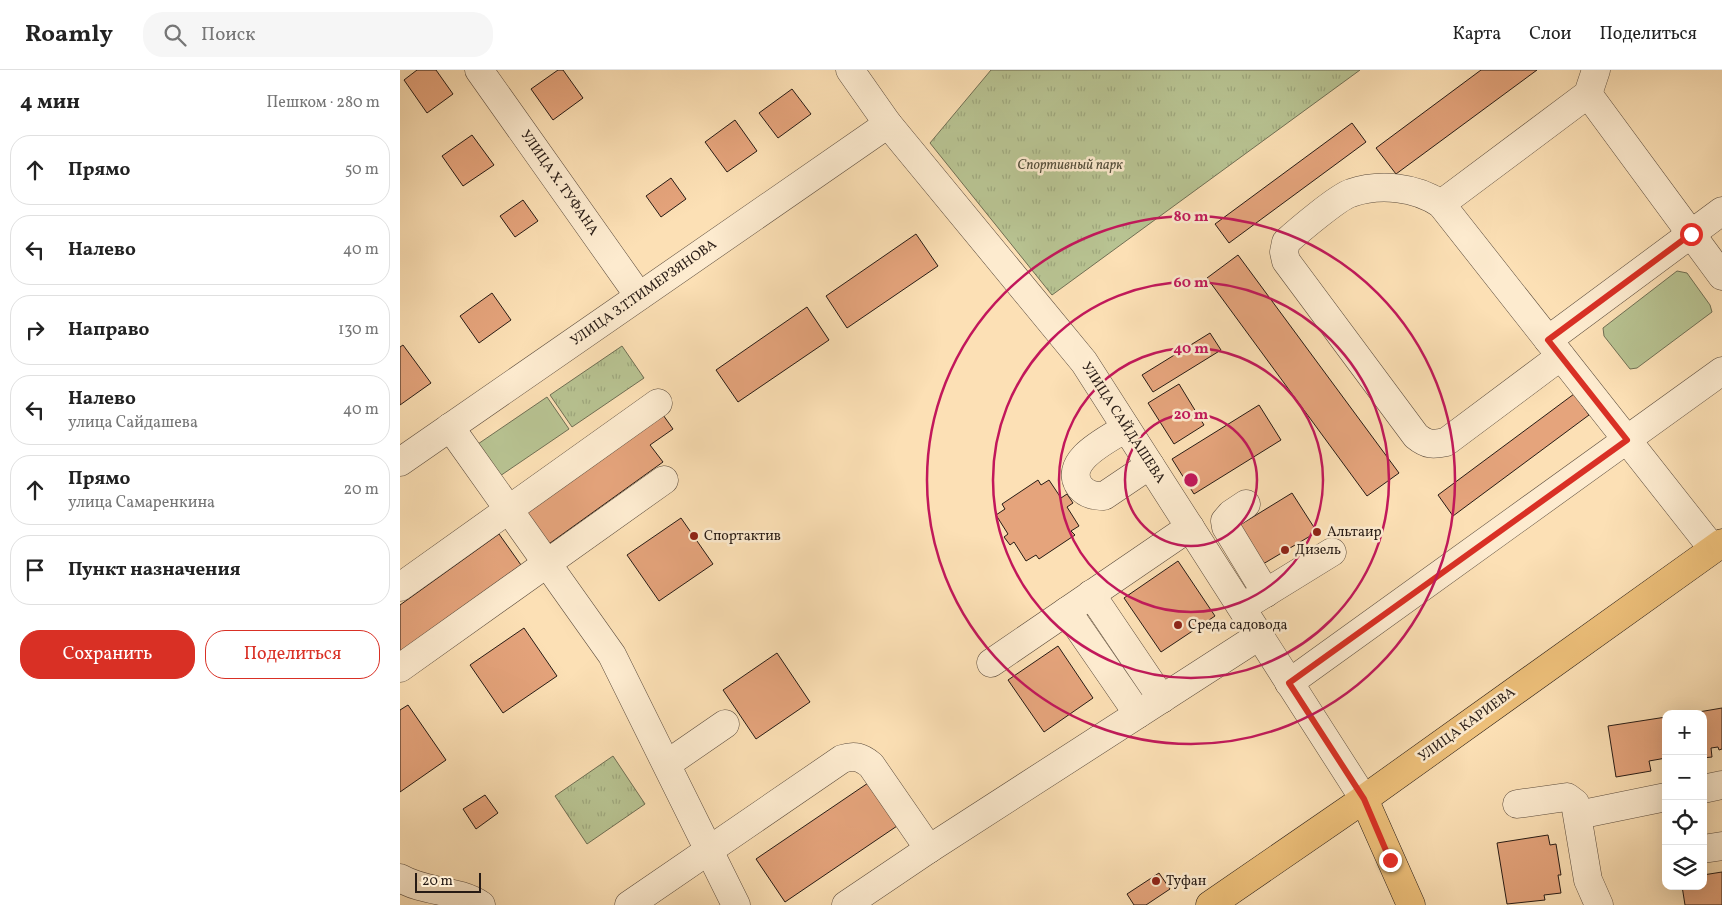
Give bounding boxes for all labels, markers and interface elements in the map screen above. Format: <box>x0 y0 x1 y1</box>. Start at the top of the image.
search box <box>143 12 493 57</box>
text: Roamly <box>25 18 113 52</box>
icon: search <box>161 21 189 49</box>
text: Поиск <box>201 22 255 48</box>
text: Карта <box>1453 22 1501 47</box>
text: Слои <box>1529 22 1571 47</box>
text: Поделиться <box>1599 22 1697 47</box>
text: 4 мин <box>20 88 80 117</box>
text: Пешком · 280 m <box>266 92 380 114</box>
street label: УЛИЦА Х. ТУФАНА <box>516 127 603 240</box>
icon: ahead <box>21 156 49 184</box>
park label: Спортивный парк <box>1017 156 1123 175</box>
text: Прямо <box>68 157 130 183</box>
text: 50 m <box>345 159 379 181</box>
text: 80 m <box>1174 207 1209 228</box>
route start <box>1680 223 1703 246</box>
street label: УЛИЦА З.Т.ТИМЕРЗЯНОВА <box>567 235 721 351</box>
icon: left <box>21 236 49 264</box>
text: Налево <box>68 237 136 263</box>
text: 40 m <box>343 239 379 261</box>
text: 60 m <box>1174 273 1209 294</box>
icon: right <box>21 316 49 344</box>
text: Направо <box>68 317 150 343</box>
text: 130 m <box>338 319 379 341</box>
text: 40 m <box>1173 339 1209 360</box>
street label: УЛИЦА САЙДАШЕВА <box>1077 358 1170 488</box>
text: Налево <box>68 386 136 412</box>
icon: left <box>21 396 49 424</box>
text: 40 m <box>343 399 379 421</box>
text: 20 m <box>1174 405 1209 426</box>
text: улица Сайдашева <box>68 412 198 434</box>
text: Прямо <box>68 466 130 492</box>
centre of rings <box>1182 471 1200 489</box>
icon: ahead <box>21 476 49 504</box>
text: 20 m <box>344 479 379 501</box>
text: улица Самаренкина <box>68 492 215 514</box>
place label: Альтаир <box>1327 523 1381 542</box>
marker: Альтаир <box>1311 526 1323 538</box>
place label: Спортактив <box>704 527 781 546</box>
marker: Спортактив <box>688 530 700 542</box>
place label: Дизель <box>1295 541 1341 560</box>
marker: Дизель <box>1279 544 1291 556</box>
icon: arrive <box>21 556 49 584</box>
text: Пункт назначения <box>68 557 241 583</box>
place label: Среда садовода <box>1188 616 1288 635</box>
marker: Среда садовода <box>1172 619 1184 631</box>
button: Сохранить <box>20 630 195 679</box>
button: Поделиться <box>205 630 380 679</box>
street label: УЛИЦА КАРИЕВА <box>1415 683 1520 767</box>
map controls <box>1662 710 1707 890</box>
button: + <box>1662 710 1707 755</box>
button: − <box>1662 755 1707 800</box>
button: locate <box>1662 800 1707 845</box>
button: layers <box>1662 845 1707 890</box>
route end <box>1379 849 1402 872</box>
scale bar <box>415 870 481 893</box>
text: 20 m <box>422 872 453 891</box>
place label: Туфан <box>1166 872 1207 891</box>
marker: Туфан <box>1150 875 1162 887</box>

